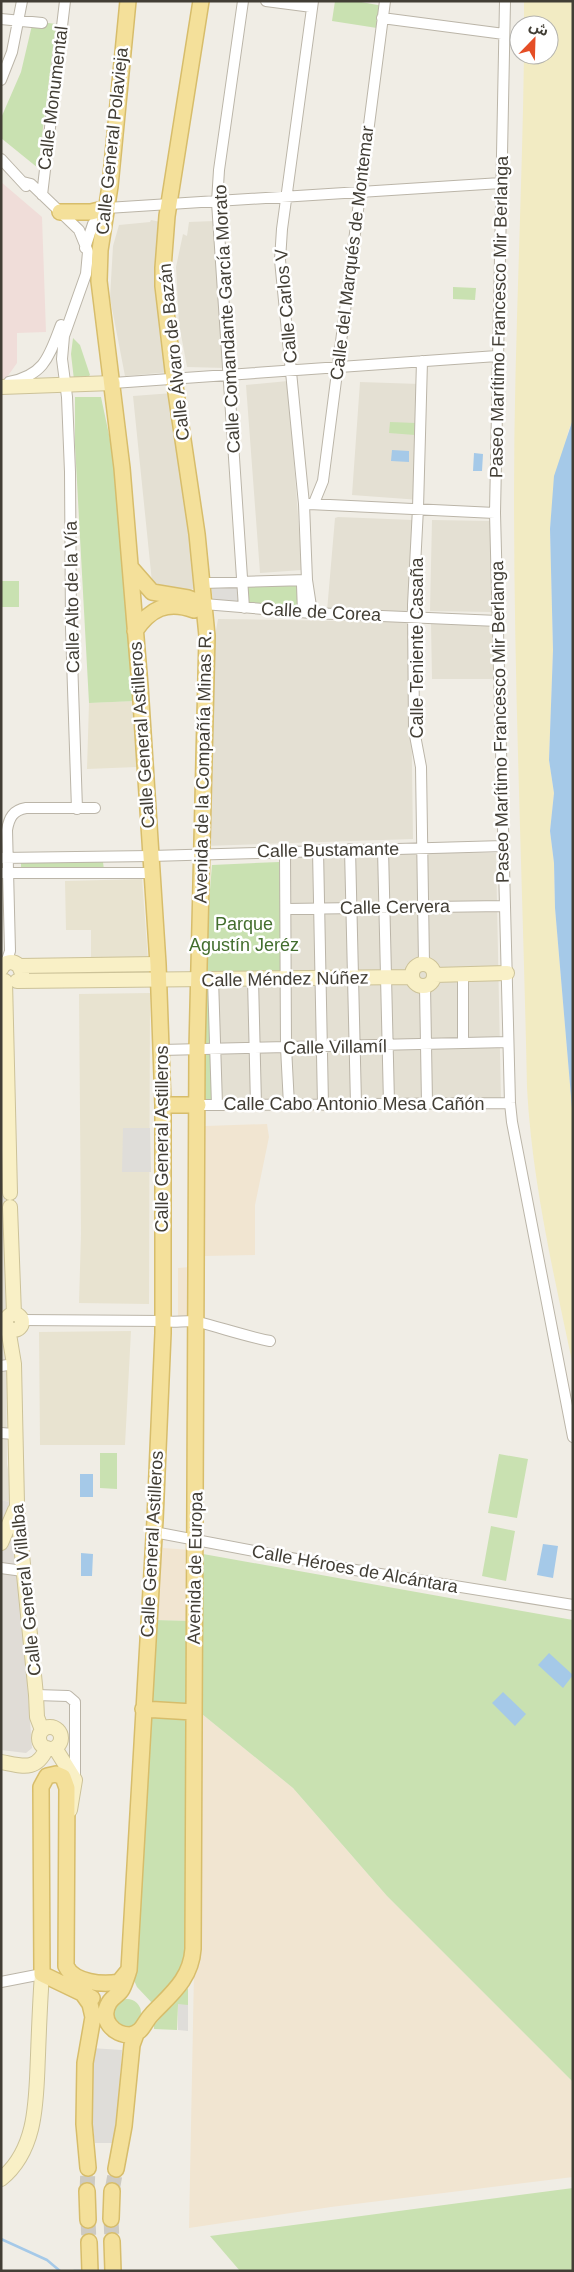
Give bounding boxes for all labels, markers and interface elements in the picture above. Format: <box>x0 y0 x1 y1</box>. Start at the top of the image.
north arrow <box>509 15 559 65</box>
text: ش <box>527 17 551 39</box>
street label: Calle Monumental <box>34 25 72 171</box>
street label: Calle General Polavieja <box>92 45 132 236</box>
street label: Calle del Marqués de Montemar <box>326 125 378 381</box>
street label: Paseo Marítimo Francesco Mir Berlanga <box>486 155 512 478</box>
street label: Calle Comandante García Morato <box>210 184 244 454</box>
street label: Calle Carlos V <box>271 248 301 364</box>
street label: Calle Álvaro de Bazán <box>155 262 193 442</box>
street label: Calle Alto de la Vía <box>61 520 83 673</box>
street label: Calle Teniente Casaña <box>407 557 427 738</box>
street label: Paseo Marítimo Francesco Mir Berlanga <box>487 560 513 883</box>
street label: Calle de Corea <box>261 599 382 625</box>
street label: Avenida de la Compañía Minas R. <box>191 630 215 904</box>
street label: Calle General Astilleros <box>125 641 159 829</box>
street label: Calle Bustamante <box>257 839 399 861</box>
street label: Calle Cervera <box>340 896 451 918</box>
park label: Parque Agustín Jeréz <box>189 914 299 955</box>
street label: Calle Méndez Núñez <box>201 968 369 990</box>
street label: Calle Villamíl <box>283 1036 387 1058</box>
street label: Calle General Astilleros <box>152 1045 172 1233</box>
street label: Calle Cabo Antonio Mesa Cañón <box>223 1094 485 1114</box>
street label: Calle General Astilleros <box>137 1450 167 1638</box>
street label: Avenida de Europa <box>184 1490 206 1645</box>
street label: Calle General Villalba <box>7 1502 45 1677</box>
street label: Calle Héroes de Alcántara <box>250 1541 461 1597</box>

